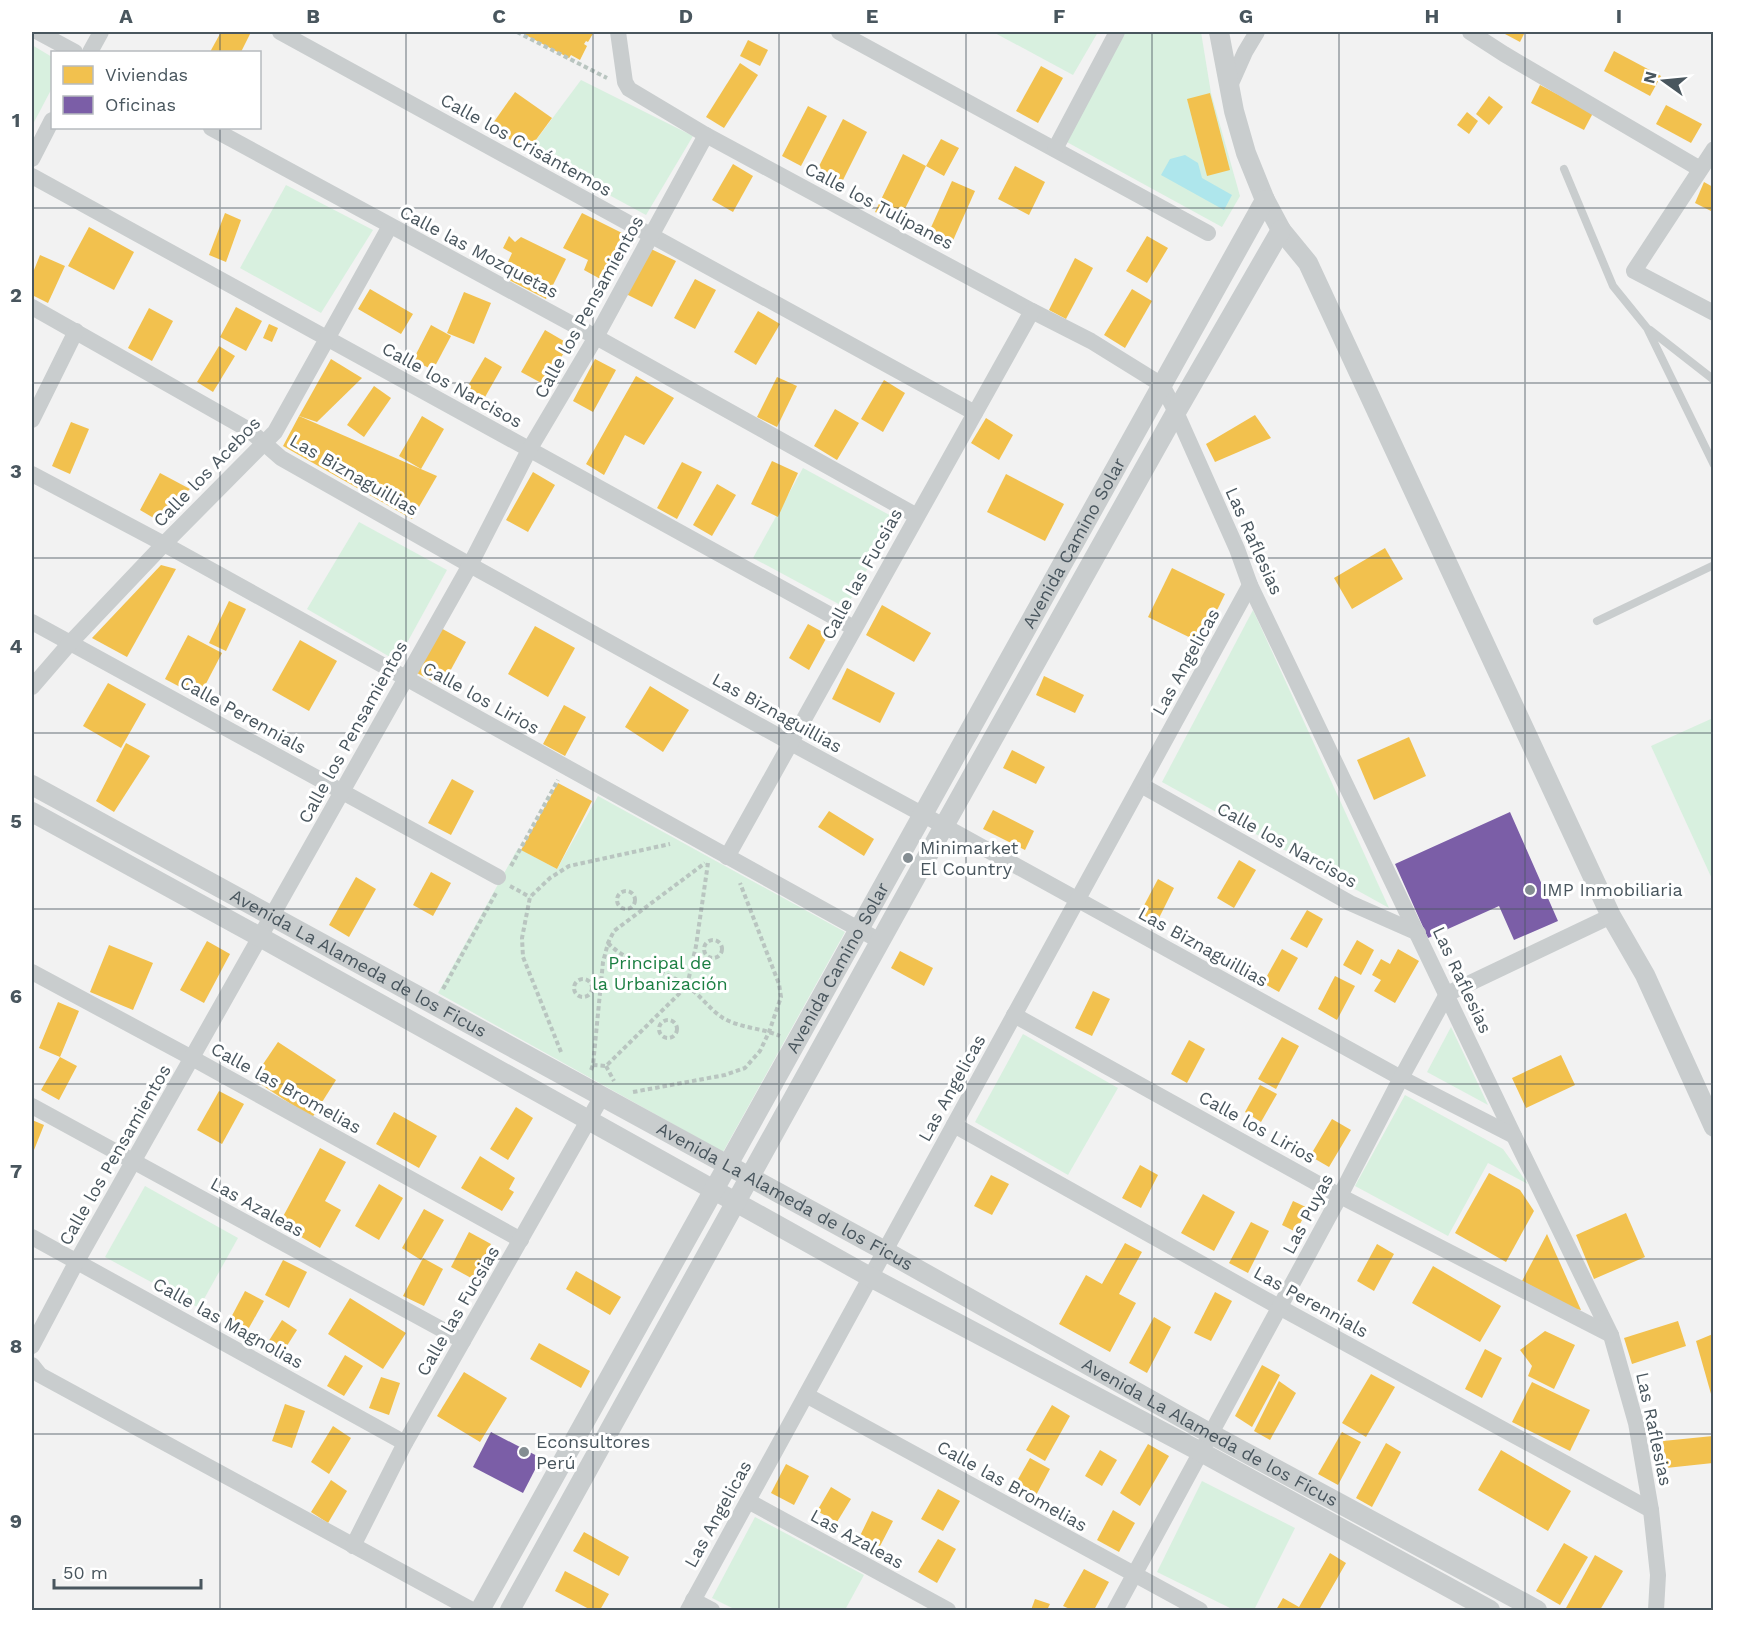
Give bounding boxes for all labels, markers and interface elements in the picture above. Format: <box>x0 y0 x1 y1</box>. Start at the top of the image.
text: A <box>119 4 133 28</box>
text: B <box>306 4 320 28</box>
text: C <box>492 4 506 28</box>
text: D <box>679 4 693 28</box>
text: E <box>866 4 878 28</box>
text: F <box>1053 4 1065 28</box>
text: G <box>1239 4 1253 28</box>
text: H <box>1425 4 1439 28</box>
text: I <box>1616 4 1622 28</box>
legend <box>51 51 261 129</box>
north arrow <box>1634 51 1694 111</box>
text: Viviendas <box>105 64 188 85</box>
text: N <box>1639 69 1661 85</box>
street label: Calle los Crisántemos <box>437 89 616 200</box>
text: Oficinas <box>105 94 176 115</box>
text: 1 <box>12 108 20 132</box>
street label: Calle los Tulipanes <box>801 158 957 254</box>
street label: Calle las Mozquetas <box>396 201 562 302</box>
street label: Calle los Pensamientos <box>530 212 647 402</box>
text: 2 <box>10 283 22 307</box>
street label: Calle los Narcisos <box>378 337 526 432</box>
street label: Calle los Acebos <box>149 412 265 531</box>
street label: Las Biznaguillias <box>286 429 422 520</box>
street label: Avenida Camino Solar <box>1018 454 1129 632</box>
text: 3 <box>10 459 22 483</box>
street label: Las Raflesias <box>1221 484 1288 598</box>
street label: Calle las Fucsias <box>817 504 906 643</box>
street label: Las Angelicas <box>1148 605 1224 719</box>
text: 4 <box>10 634 23 658</box>
street label: Calle los Pensamientos <box>294 637 411 827</box>
street label: Calle los Lirios <box>419 657 543 738</box>
street label: Las Biznaguillias <box>709 668 846 757</box>
street label: Calle Perennials <box>176 671 310 758</box>
street label: Calle los Narcisos <box>1213 797 1361 892</box>
text: 5 <box>10 809 22 833</box>
place label: Minimarket El Country <box>920 837 1019 879</box>
marker: Minimarket El Country <box>901 851 915 865</box>
street label: Avenida Camino Solar <box>781 878 893 1057</box>
place label: IMP Inmobiliaria <box>1542 879 1683 900</box>
marker: IMP Inmobiliaria <box>1523 883 1537 897</box>
street label: Avenida La Alameda de los Ficus <box>227 884 490 1041</box>
street label: Las Biznaguillias <box>1135 902 1272 991</box>
street label: Las Raflesias <box>1429 923 1496 1037</box>
park label: Principal de la Urbanización <box>592 952 728 994</box>
text: 6 <box>10 984 22 1008</box>
street label: Las Angelicas <box>914 1031 990 1145</box>
street label: Calle las Bromelias <box>207 1038 365 1138</box>
street label: Calle los Pensamientos <box>54 1061 175 1249</box>
street label: Calle los Lirios <box>1195 1086 1319 1167</box>
street label: Avenida La Alameda de los Ficus <box>653 1117 917 1275</box>
text: 7 <box>10 1159 22 1183</box>
street label: Las Puyas <box>1278 1170 1337 1257</box>
street label: Las Azaleas <box>207 1172 307 1241</box>
street label: Calle las Fucsias <box>412 1242 503 1380</box>
street label: Las Perennials <box>1250 1261 1372 1342</box>
street label: Calle las Magnolias <box>150 1273 307 1373</box>
text: 8 <box>10 1334 22 1358</box>
street label: Avenida La Alameda de los Ficus <box>1079 1353 1342 1511</box>
street label: Las Raflesias <box>1632 1370 1677 1488</box>
place label: Econsultores Perú <box>536 1431 650 1473</box>
street label: Calle las Bromelias <box>933 1436 1091 1536</box>
marker: Econsultores Perú <box>517 1445 531 1459</box>
street label: Las Angelicas <box>680 1457 756 1571</box>
street label: Las Azaleas <box>807 1504 907 1573</box>
text: 9 <box>10 1509 22 1533</box>
scale bar <box>54 1552 201 1590</box>
text: 50 m <box>63 1562 108 1583</box>

